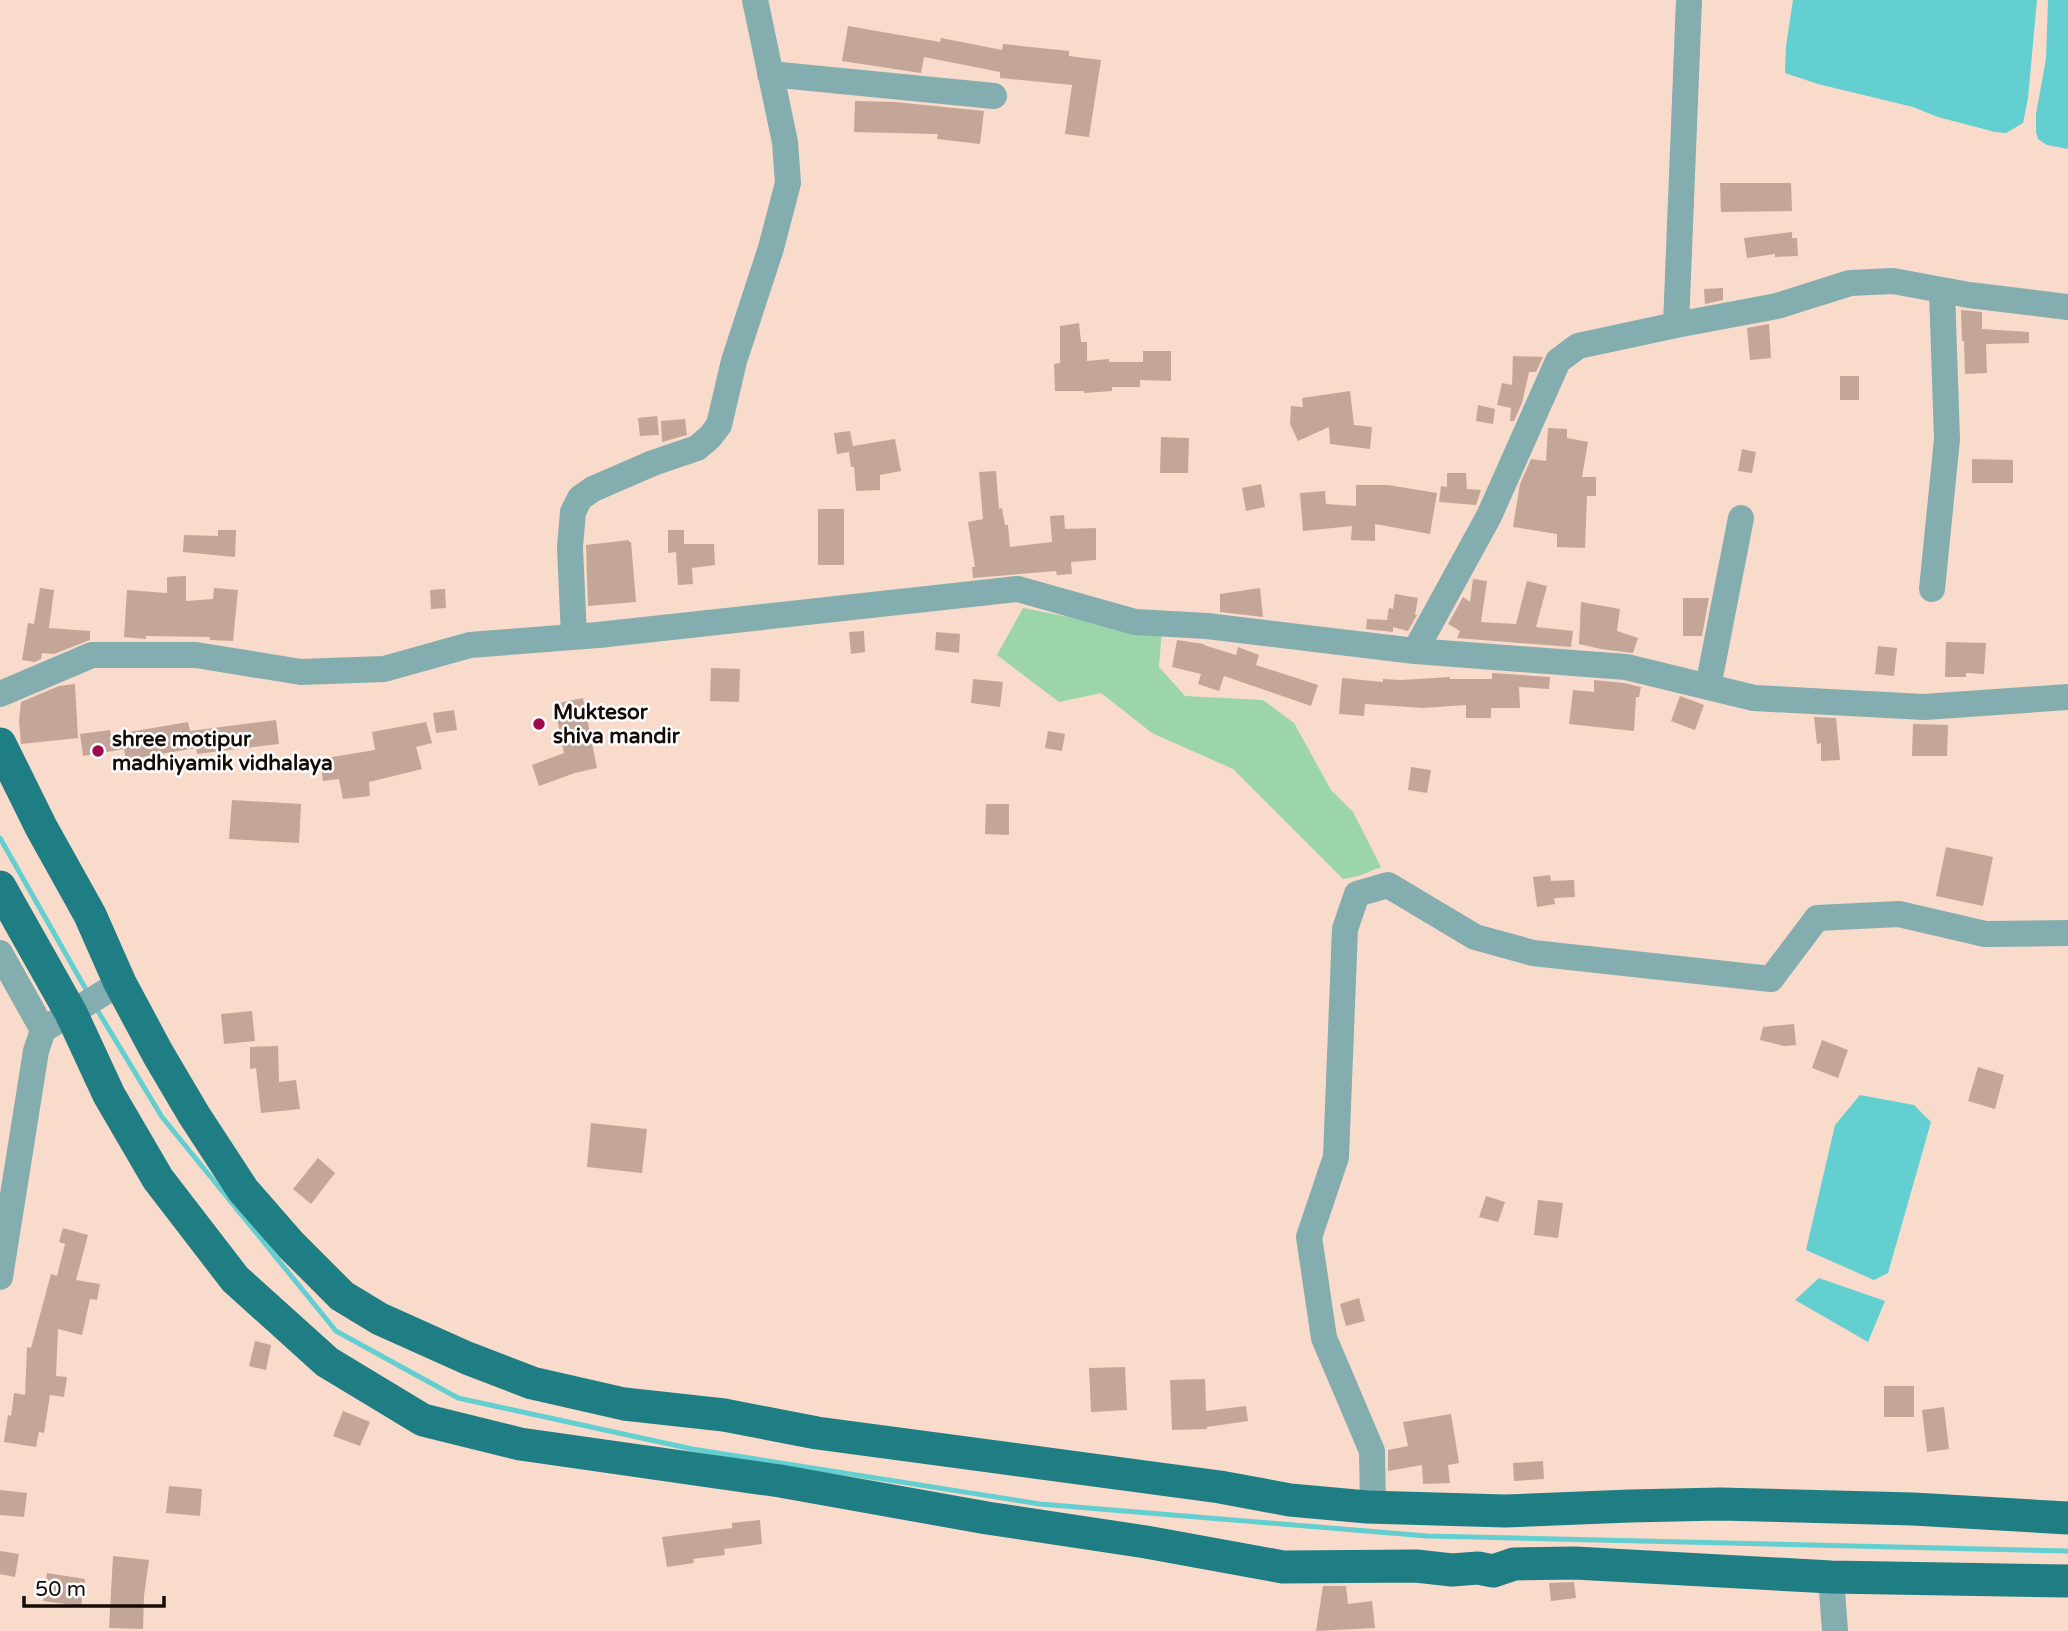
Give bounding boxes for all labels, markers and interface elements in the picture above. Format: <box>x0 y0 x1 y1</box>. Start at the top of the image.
place label: Muktesor shiva mandir <box>553 700 681 749</box>
marker: Muktesor shiva mandir <box>531 716 547 732</box>
place label: shree motipur madhiyamik vidhalaya <box>112 727 333 776</box>
marker: shree motipur madhiyamik vidhalaya <box>90 743 106 759</box>
scale bar <box>24 1564 164 1608</box>
text: 50 m <box>35 1577 86 1602</box>

